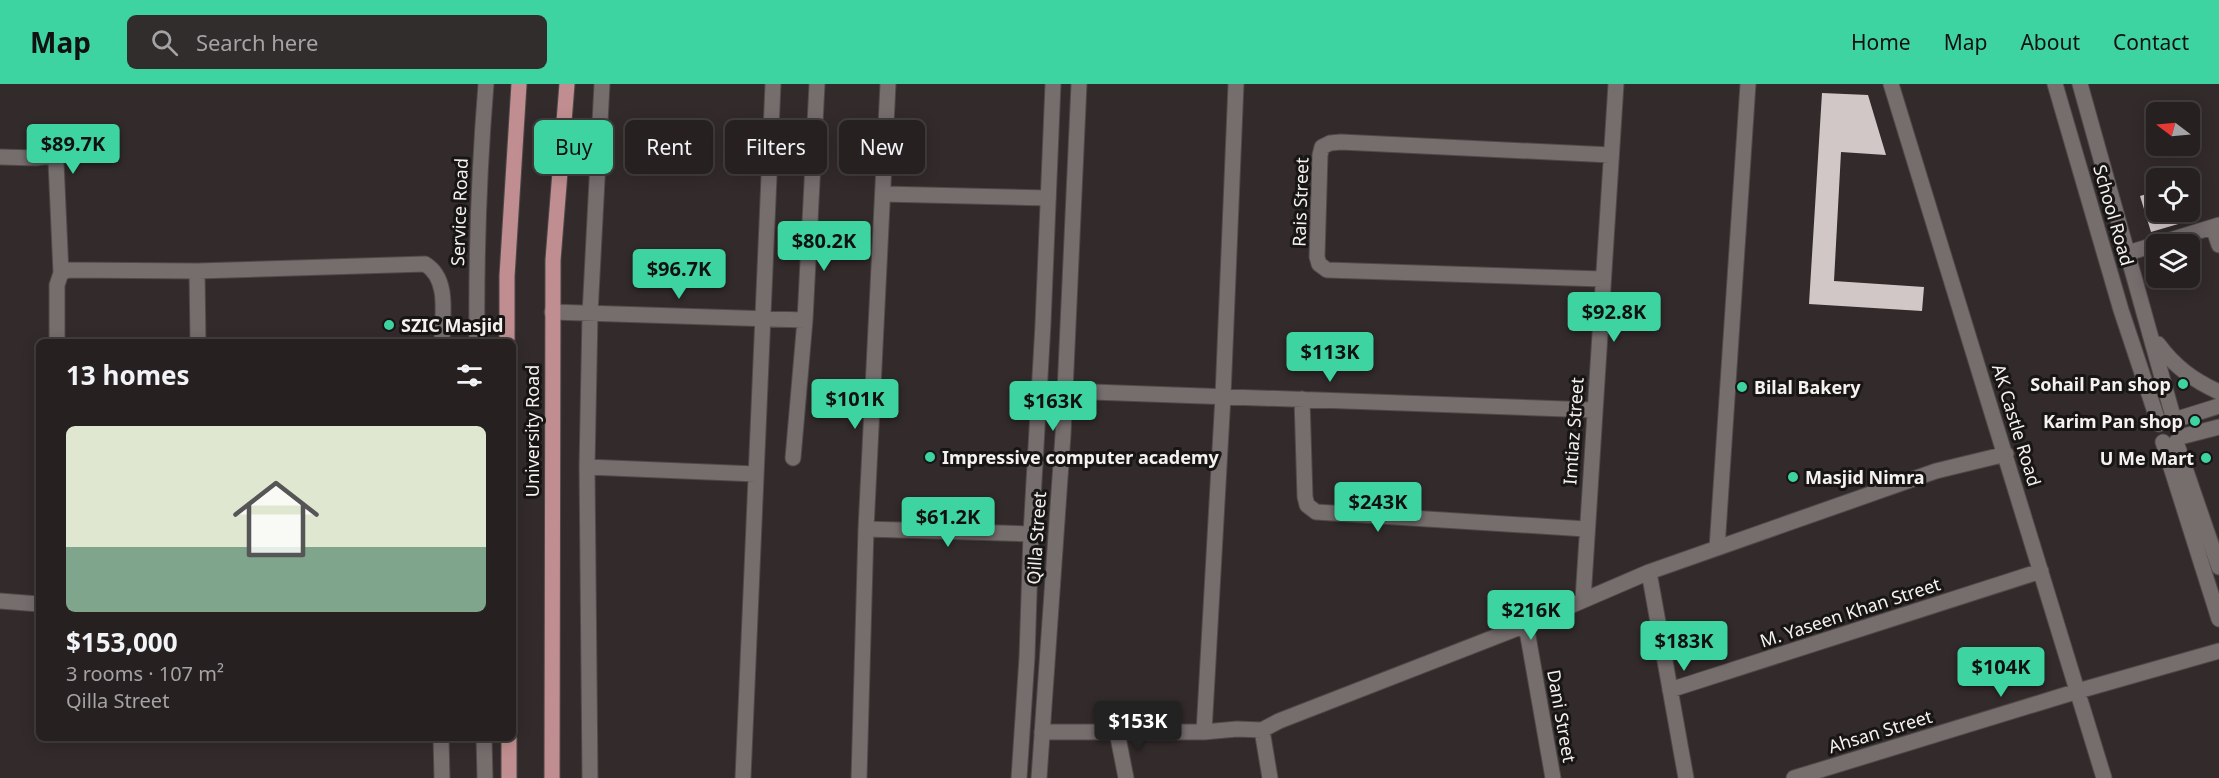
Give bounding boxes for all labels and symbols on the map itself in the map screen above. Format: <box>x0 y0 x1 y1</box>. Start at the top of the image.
north arrow <box>2146 102 2200 156</box>
pin: $89.7K <box>24 124 122 175</box>
street label: Rais Street <box>1286 156 1314 247</box>
street label: Service Road <box>445 158 473 266</box>
street label: School Road <box>2088 162 2140 268</box>
pin: $80.2K <box>775 221 873 272</box>
pin: $96.7K <box>630 249 728 300</box>
pin: $92.8K <box>1565 292 1663 343</box>
place label: SZIC Masjid <box>401 313 504 337</box>
marker: SZIC Masjid <box>382 318 396 332</box>
pin: $113K <box>1288 332 1372 383</box>
street label: AK Castle Road <box>1987 361 2047 489</box>
street label: University Road <box>520 365 544 497</box>
place label: Sohail Pan shop <box>2030 372 2171 396</box>
place label: Bilal Bakery <box>1754 375 1861 399</box>
street label: Imtiaz Street <box>1557 376 1589 485</box>
marker: Sohail Pan shop <box>2176 377 2190 391</box>
pin: $101K <box>813 379 897 430</box>
marker: Bilal Bakery <box>1735 380 1749 394</box>
pin: $163K <box>1011 381 1095 432</box>
place label: Karim Pan shop <box>2043 409 2183 433</box>
marker: Karim Pan shop <box>2188 414 2202 428</box>
place label: Impressive computer academy <box>942 445 1219 469</box>
place label: U Me Mart <box>2100 446 2194 470</box>
marker: Impressive computer academy <box>923 450 937 464</box>
marker: U Me Mart <box>2199 451 2213 465</box>
place label: Masjid Nimra <box>1805 465 1925 489</box>
marker: Masjid Nimra <box>1786 470 1800 484</box>
pin: $243K <box>1336 482 1420 533</box>
street label: Qilla Street <box>1021 490 1051 585</box>
pin: $61.2K <box>899 497 997 548</box>
street label: M. Yaseen Khan Street <box>1757 571 1944 653</box>
pin: $216K <box>1489 590 1573 641</box>
pin: $183K <box>1642 621 1726 672</box>
pin: $104K <box>1959 647 2043 698</box>
street label: Dani Street <box>1542 668 1582 765</box>
pin: $153K <box>1096 701 1180 752</box>
street label: Ahsan Street <box>1825 704 1935 758</box>

